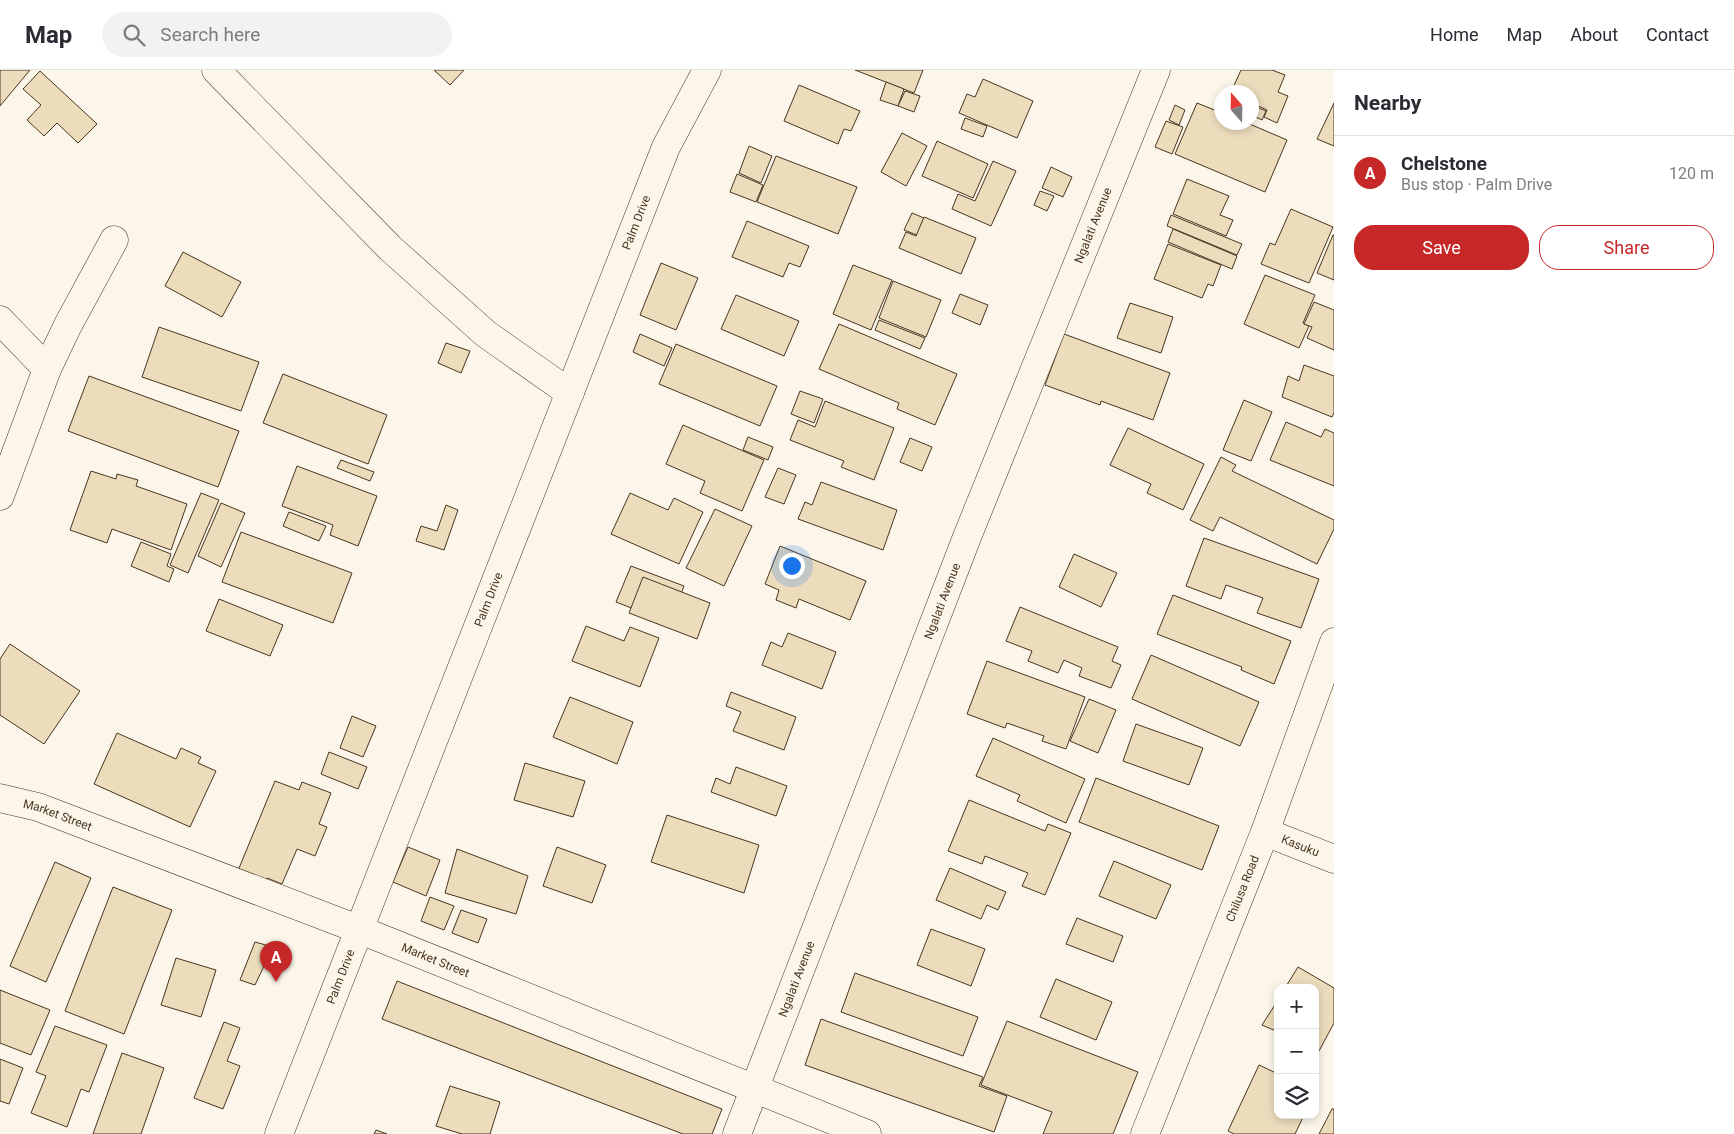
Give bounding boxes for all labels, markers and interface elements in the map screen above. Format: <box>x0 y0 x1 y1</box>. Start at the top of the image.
search box <box>102 12 452 57</box>
text: Map <box>25 21 72 49</box>
icon: search <box>120 21 148 49</box>
text: Search here <box>160 23 260 46</box>
text: Home <box>1430 24 1479 45</box>
text: Map <box>1507 24 1542 45</box>
text: About <box>1570 24 1618 45</box>
text: Contact <box>1646 24 1709 45</box>
north arrow <box>1214 85 1259 130</box>
text: Nearby <box>1354 91 1421 115</box>
text: Chelstone <box>1401 152 1487 175</box>
text: A <box>1365 164 1375 183</box>
text: 120 m <box>1669 164 1714 183</box>
text: Bus stop · Palm Drive <box>1401 175 1552 194</box>
street label: Ngalati Avenue <box>1072 185 1115 265</box>
street label: Palm Drive <box>619 193 653 252</box>
button: Save <box>1354 225 1529 270</box>
button: Share <box>1539 225 1714 270</box>
your location <box>779 553 805 579</box>
street label: Ngalati Avenue <box>921 561 963 641</box>
street label: Palm Drive <box>472 570 506 629</box>
street label: Market Street <box>22 797 94 834</box>
street label: Kasuku <box>1279 832 1321 860</box>
street label: Chilusa Road <box>1223 853 1262 924</box>
street label: Ngalati Avenue <box>776 939 818 1019</box>
street label: Market Street <box>399 940 472 980</box>
pin: A <box>260 941 292 982</box>
street label: Palm Drive <box>324 947 358 1006</box>
map controls <box>1274 984 1319 1119</box>
button: + <box>1274 984 1319 1029</box>
button: − <box>1274 1029 1319 1074</box>
button: layers <box>1274 1074 1319 1119</box>

